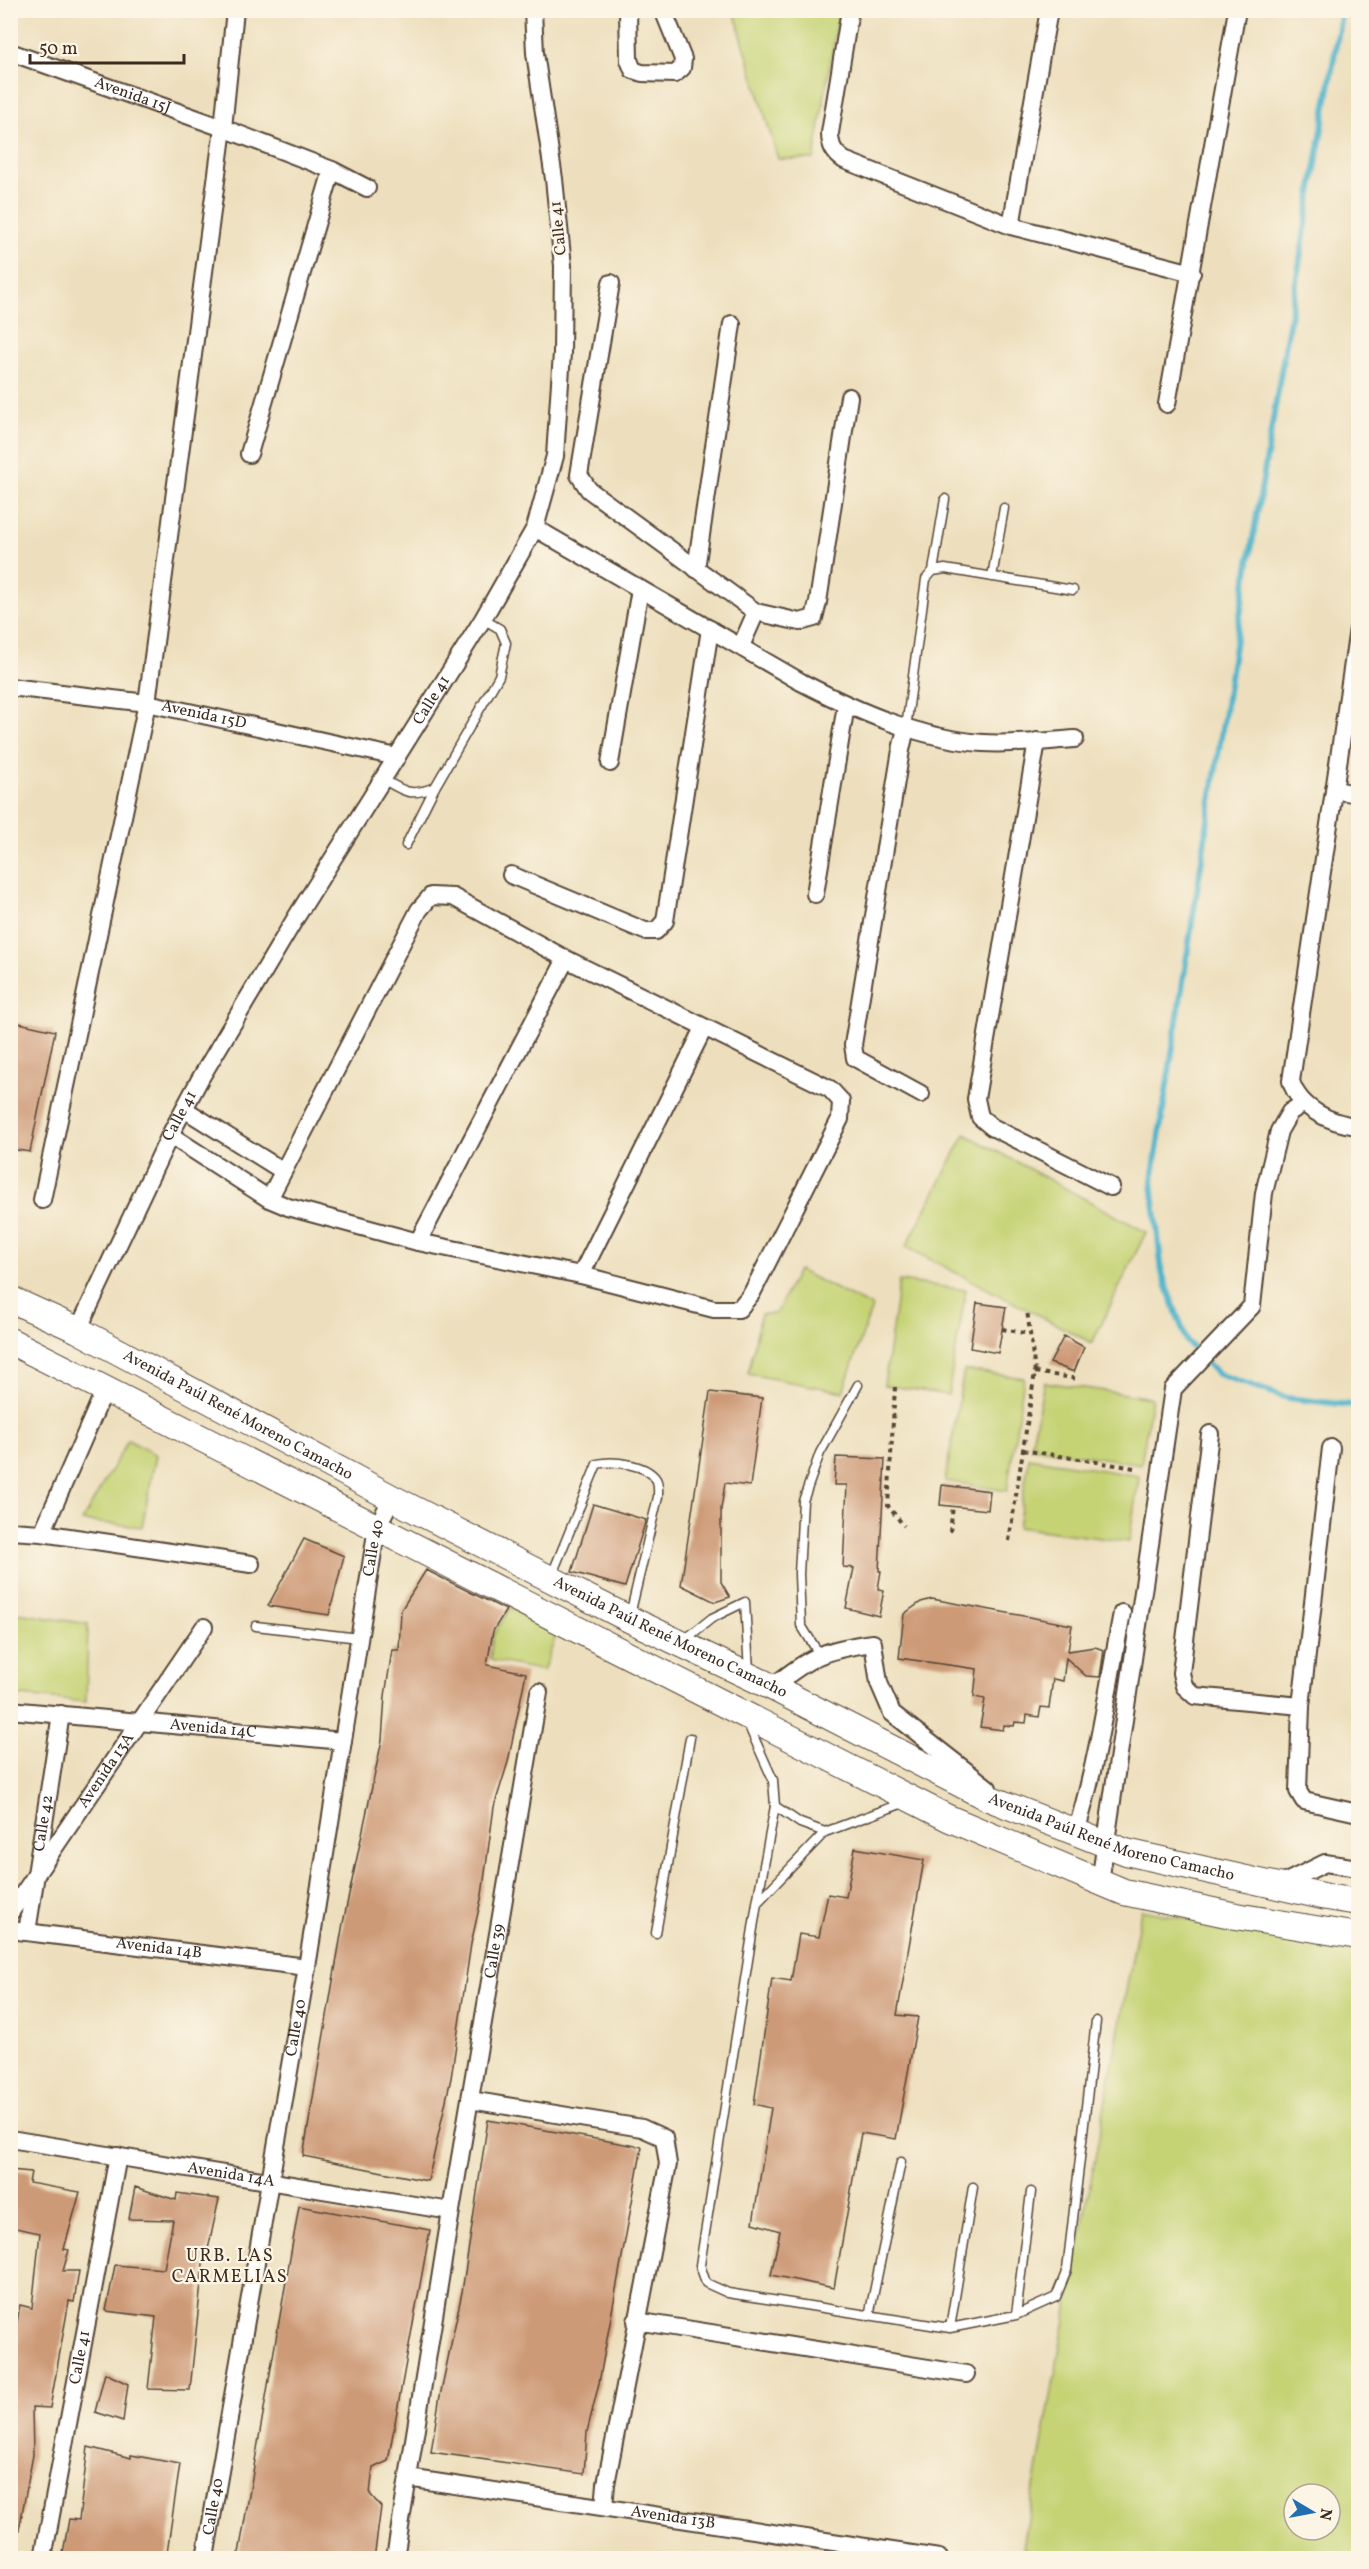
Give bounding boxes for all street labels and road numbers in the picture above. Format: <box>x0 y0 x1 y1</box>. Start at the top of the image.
street label: Avenida 15J <box>91 72 174 119</box>
street label: Calle 41 <box>545 200 573 256</box>
street label: Calle 41 <box>408 672 456 730</box>
street label: Avenida 15D <box>159 695 249 735</box>
street label: Calle 41 <box>158 1087 203 1145</box>
street label: Avenida Paúl René Moreno Camacho <box>119 1345 357 1486</box>
street label: Calle 40 <box>358 1515 390 1578</box>
street label: Avenida Paúl René Moreno Camacho <box>549 1571 791 1704</box>
street label: Avenida 14C <box>169 1714 257 1744</box>
street label: Avenida 13A <box>73 1729 140 1813</box>
street label: Avenida Paúl René Moreno Camacho <box>985 1788 1236 1887</box>
street label: Calle 42 <box>29 1793 59 1853</box>
street label: Calle 39 <box>480 1922 510 1980</box>
street label: Avenida 14B <box>115 1932 203 1965</box>
street label: Calle 40 <box>281 1998 312 2058</box>
street label: Avenida 14A <box>186 2157 276 2193</box>
street label: Calle 41 <box>65 2329 96 2386</box>
street label: Calle 40 <box>198 2476 230 2537</box>
street label: Avenida 13B <box>629 2501 717 2535</box>

